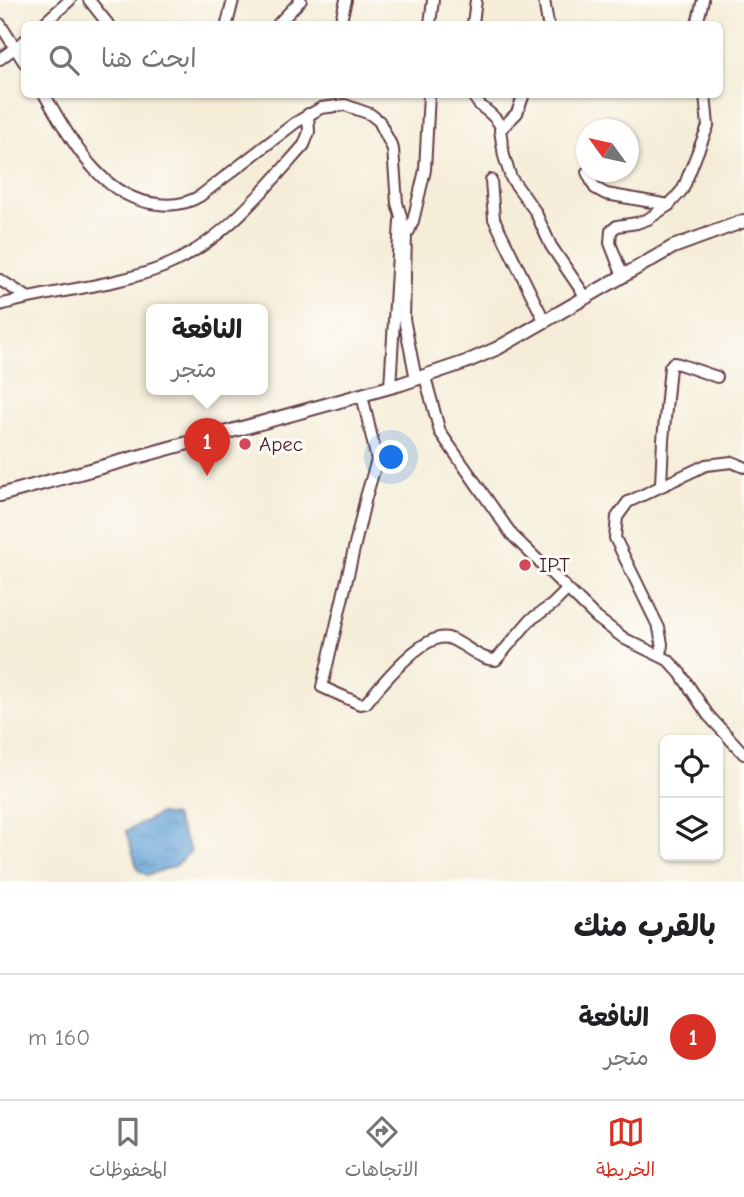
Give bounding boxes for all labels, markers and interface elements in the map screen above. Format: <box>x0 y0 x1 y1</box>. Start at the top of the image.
search box <box>21 21 723 98</box>
icon: search <box>45 41 83 79</box>
text: ابحث هنا <box>101 44 197 74</box>
north arrow <box>576 119 639 182</box>
popup <box>146 304 268 395</box>
text: النافعة <box>172 315 242 345</box>
text: متجر <box>172 356 217 383</box>
pin: 1 <box>184 418 230 476</box>
place label: Apec <box>259 432 303 456</box>
marker: Apec <box>237 436 253 452</box>
your location <box>374 440 408 474</box>
place label: IPT <box>539 553 570 577</box>
marker: IPT <box>517 557 533 573</box>
map controls <box>660 735 723 861</box>
button: locate <box>660 735 723 798</box>
button: layers <box>660 798 723 861</box>
text: بالقرب منك <box>574 909 716 944</box>
text: النافعة <box>578 1003 649 1033</box>
text: 160 m <box>28 1024 90 1051</box>
text: 1 <box>688 1024 698 1051</box>
text: متجر <box>604 1044 649 1071</box>
tab: المحفوظات <box>89 1113 167 1186</box>
tab: الاتجاهات <box>345 1113 418 1186</box>
tab: الخريطة <box>596 1113 655 1186</box>

